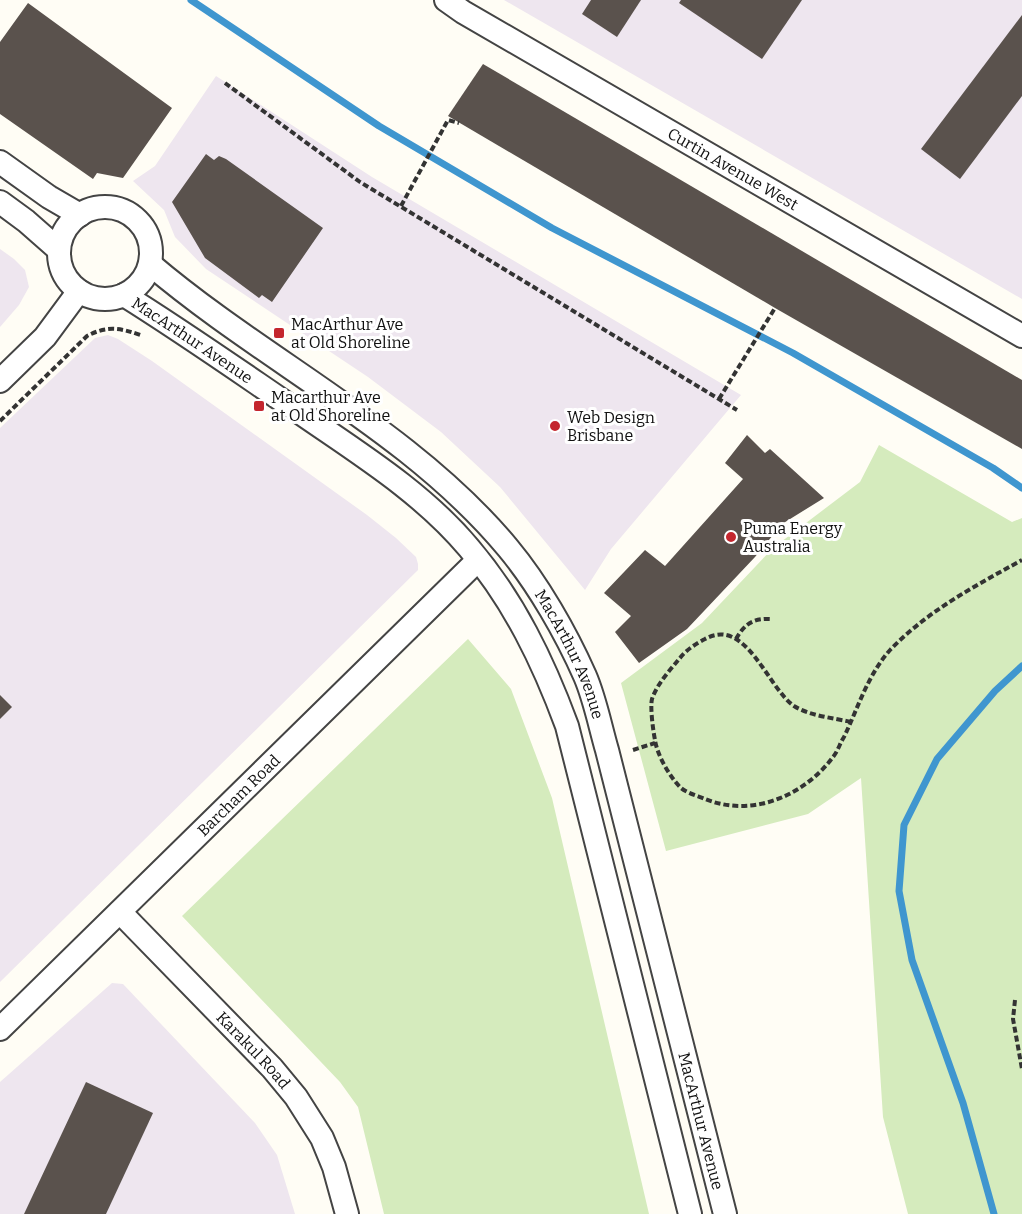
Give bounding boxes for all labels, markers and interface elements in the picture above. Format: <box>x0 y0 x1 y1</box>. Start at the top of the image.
street label: Curtin Avenue West <box>664 123 802 214</box>
street label: MacArthur Avenue <box>129 293 257 387</box>
place label: MacArthur Ave at Old Shoreline <box>291 315 410 352</box>
marker: MacArthur Ave at Old Shoreline <box>272 326 286 340</box>
place label: Macarthur Ave at Old Shoreline <box>271 388 390 425</box>
marker: Macarthur Ave at Old Shoreline <box>252 399 266 413</box>
place label: Web Design Brisbane <box>567 408 655 445</box>
marker: Web Design Brisbane <box>548 419 562 433</box>
place label: Puma Energy Australia <box>743 519 843 556</box>
marker: Puma Energy Australia <box>724 530 738 544</box>
street label: MacArthur Avenue <box>531 586 608 721</box>
street label: Barcham Road <box>193 750 284 840</box>
street label: Karakul Road <box>213 1007 295 1093</box>
street label: MacArthur Avenue <box>675 1050 728 1192</box>

